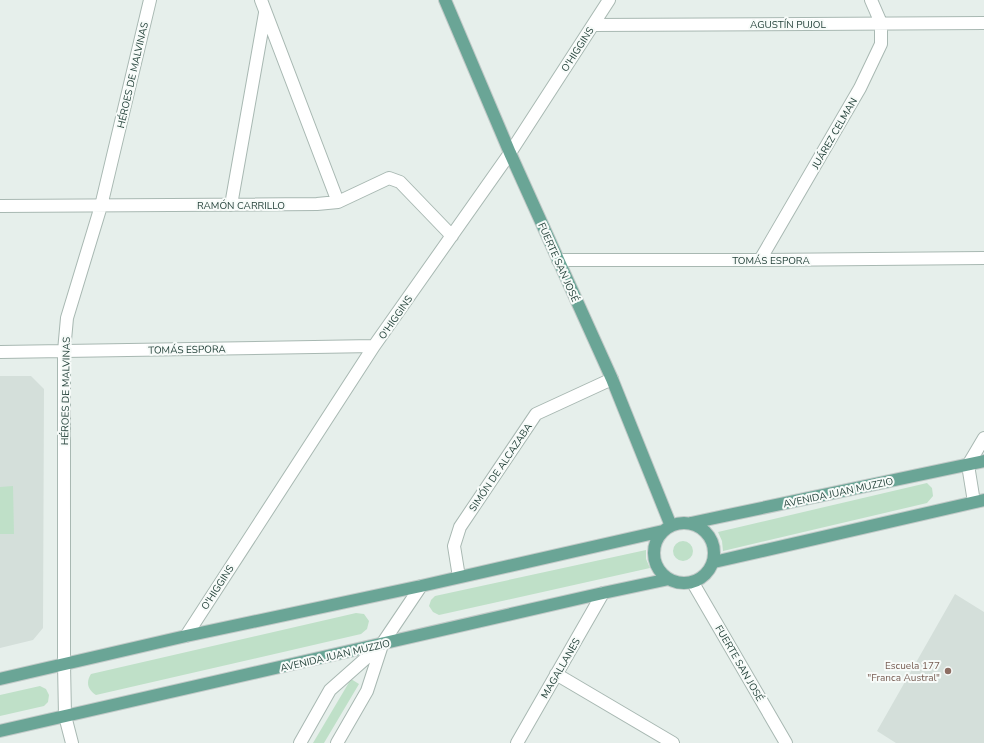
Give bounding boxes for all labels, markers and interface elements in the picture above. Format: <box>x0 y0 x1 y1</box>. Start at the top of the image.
street label: AGUSTÍN PUJOL <box>750 18 827 32</box>
street label: HÉROES DE MALVINAS <box>114 21 152 130</box>
street label: O'HIGGINS <box>558 24 598 75</box>
street label: JUÁREZ CELMAN <box>808 95 861 173</box>
street label: RAMÓN CARRILLO <box>197 199 285 213</box>
street label: FUERTE SAN JOSÉ <box>534 220 582 305</box>
street label: TOMÁS ESPORA <box>732 254 810 268</box>
street label: O'HIGGINS <box>376 293 416 342</box>
street label: HÉROES DE MALVINAS <box>58 337 74 445</box>
street label: TOMÁS ESPORA <box>148 342 227 358</box>
street label: SIMÓN DE ALCAZABA <box>466 420 536 515</box>
street label: AVENIDA JUAN MUZZIO <box>782 474 895 511</box>
street label: O'HIGGINS <box>198 562 238 613</box>
street label: FUERTE SAN JOSÉ <box>712 623 767 704</box>
street label: AVENIDA JUAN MUZZIO <box>279 636 392 675</box>
street label: MAGALLANES <box>538 636 584 701</box>
place label: Escuela 177 "Franca Austral" <box>867 659 940 685</box>
marker: Escuela 177 "Franca Austral" <box>943 666 953 676</box>

